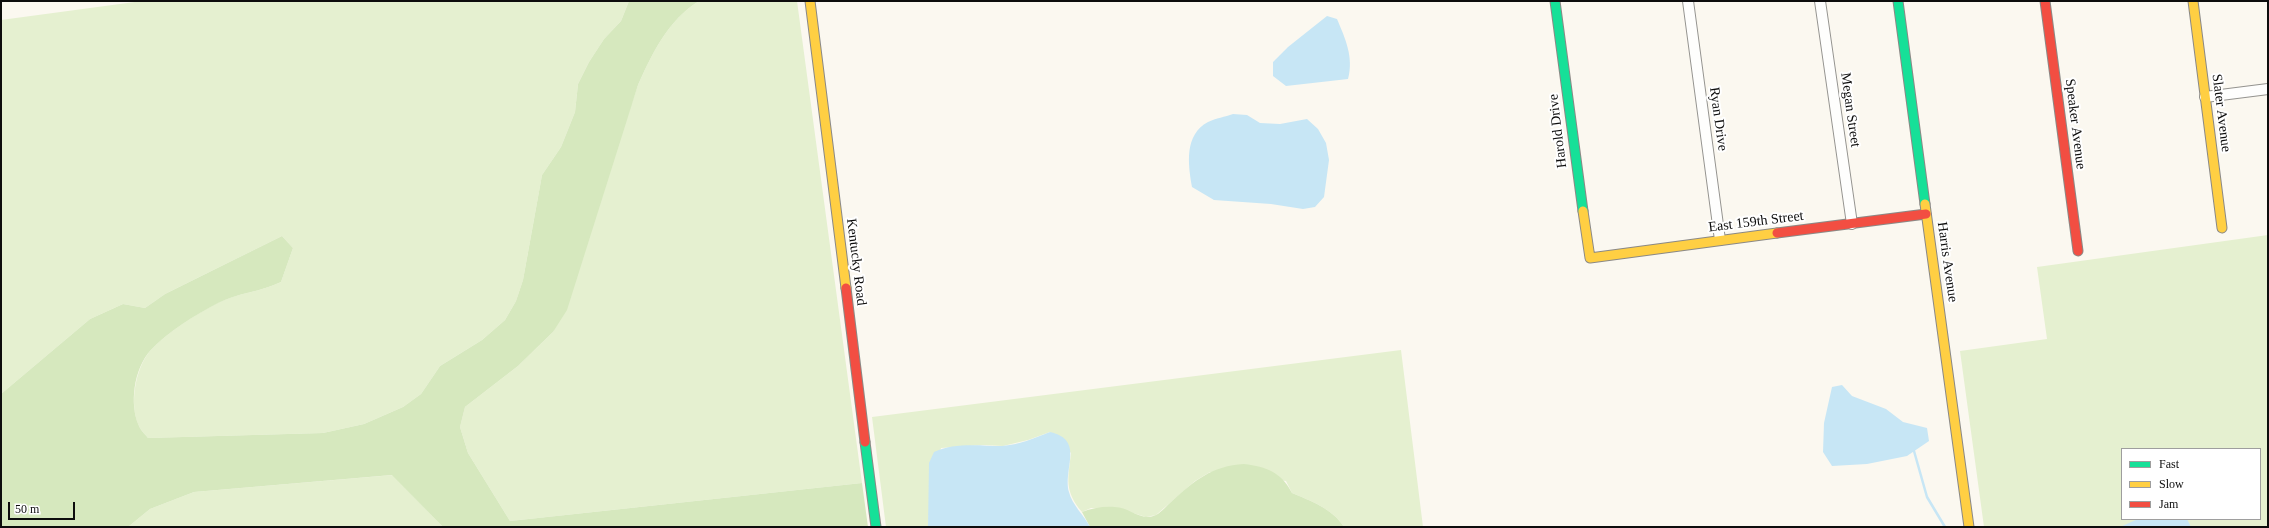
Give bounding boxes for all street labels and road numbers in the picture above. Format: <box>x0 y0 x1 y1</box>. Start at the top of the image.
street label: Megan Street <box>1836 72 1864 148</box>
street label: Slater Avenue <box>2208 73 2234 153</box>
street label: Speaker Avenue <box>2061 78 2089 170</box>
street label: Ryan Drive <box>1705 86 1731 152</box>
street label: Harold Drive <box>1545 93 1571 169</box>
street label: East 159th Street <box>1708 208 1804 236</box>
street label: Kentucky Road <box>842 218 870 306</box>
street label: Harris Avenue <box>1933 221 1961 303</box>

